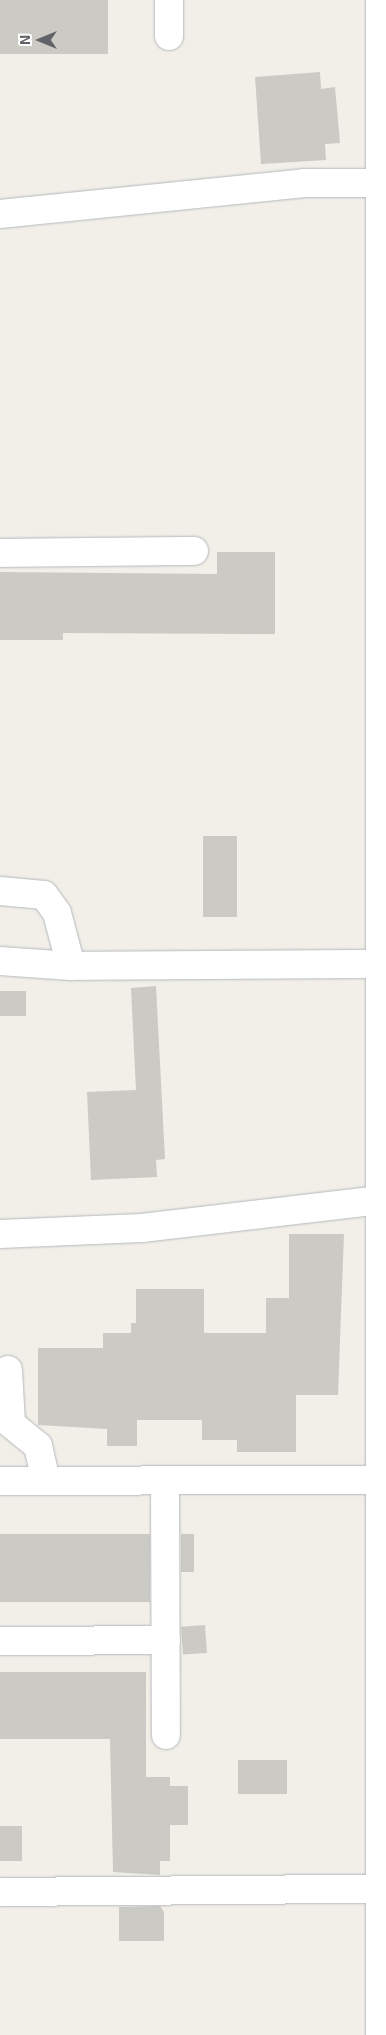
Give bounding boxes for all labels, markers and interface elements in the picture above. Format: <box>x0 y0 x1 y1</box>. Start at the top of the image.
north arrow <box>15 15 65 65</box>
text: N <box>16 35 33 45</box>

